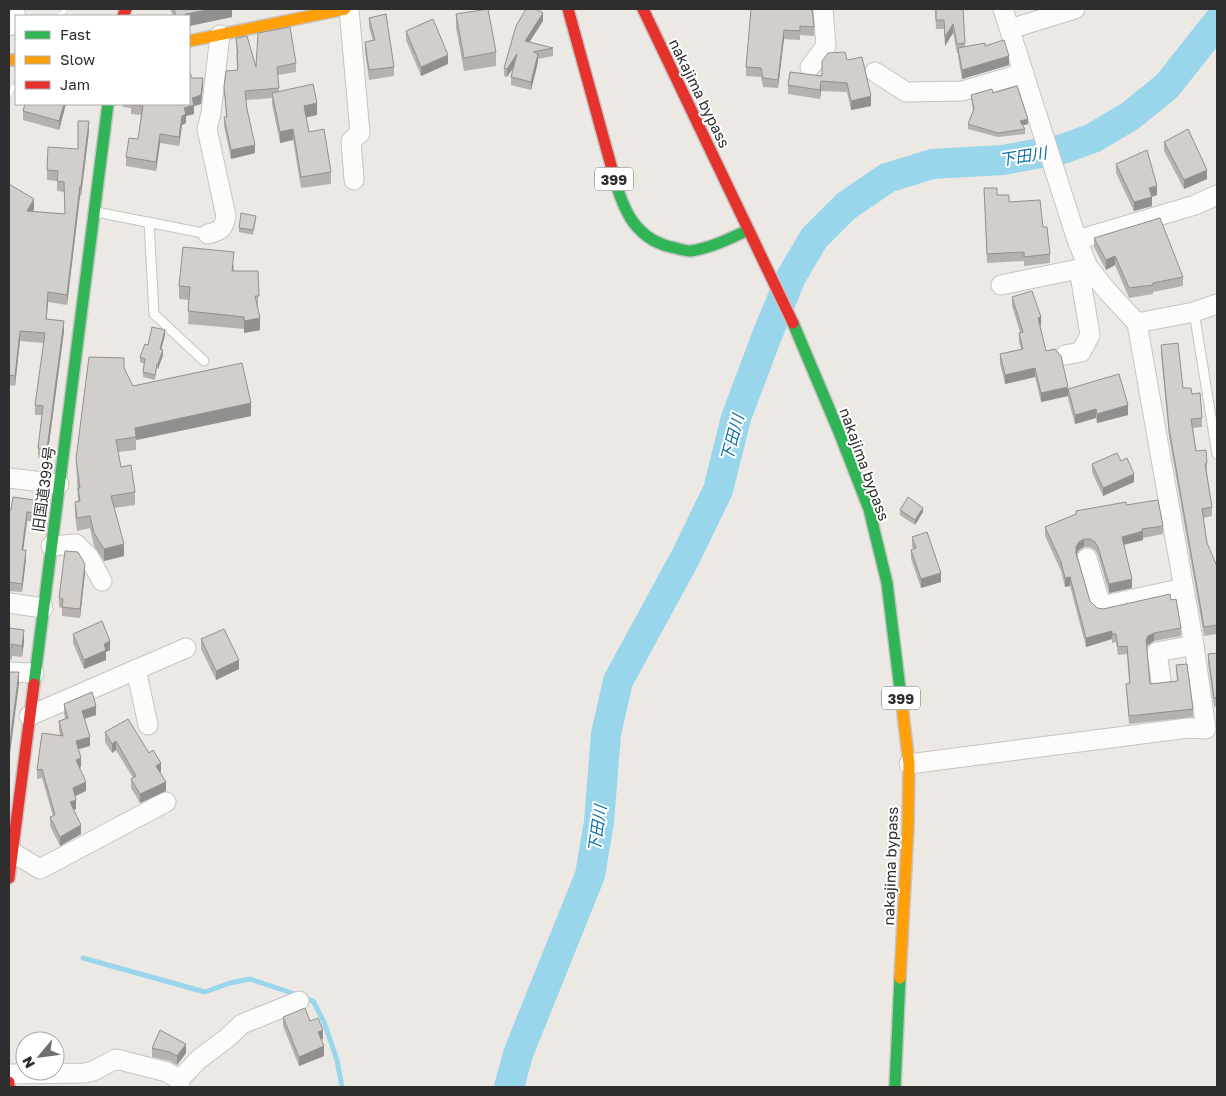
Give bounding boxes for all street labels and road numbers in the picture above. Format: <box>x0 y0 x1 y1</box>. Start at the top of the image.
street label: nakajima bypass <box>666 36 734 150</box>
road number: 399 <box>595 168 633 190</box>
street label: nakajima bypass <box>836 405 894 523</box>
street label: 旧国道399号 <box>28 445 58 533</box>
road number: 399 <box>882 686 920 710</box>
street label: nakajima bypass <box>879 806 901 926</box>

